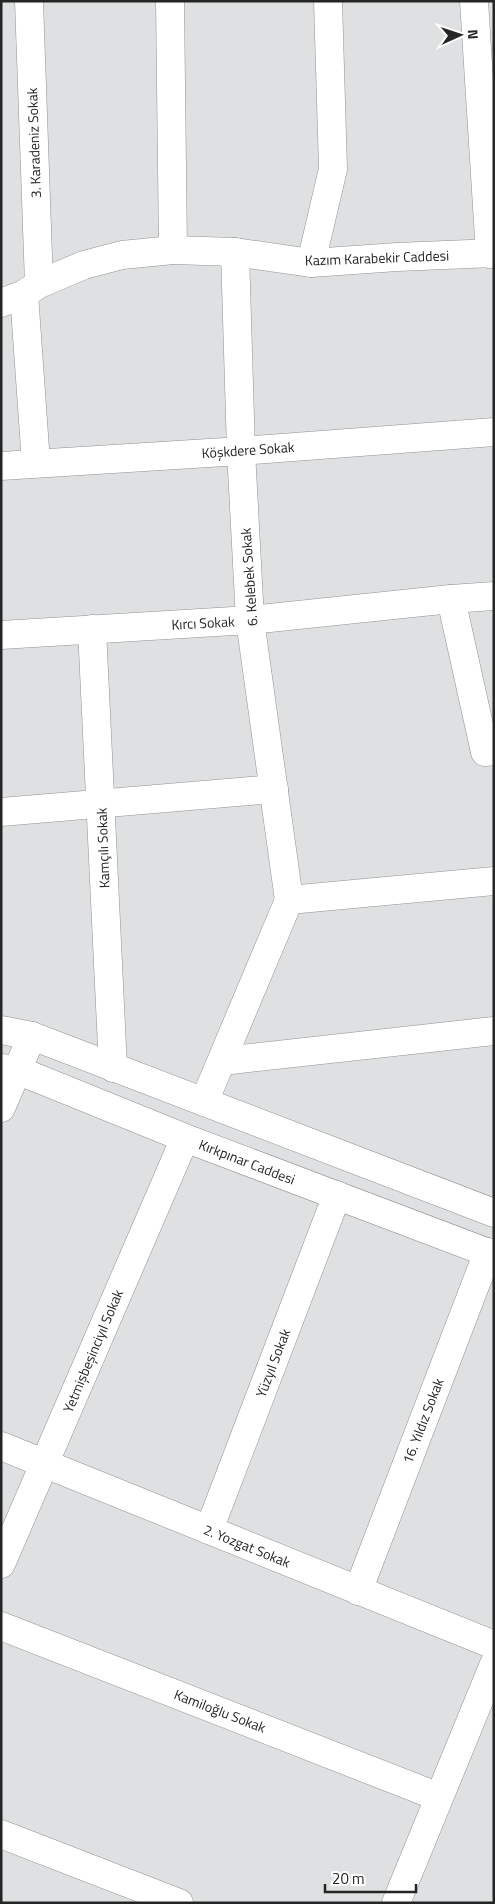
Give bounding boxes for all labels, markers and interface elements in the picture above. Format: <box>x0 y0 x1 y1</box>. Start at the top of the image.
north arrow <box>435 10 485 60</box>
text: N <box>463 29 484 40</box>
street label: 3. Karadeniz Sokak <box>21 87 46 199</box>
street label: Kazım Karabekir Caddesi <box>305 244 449 271</box>
street label: Köşkdere Sokak <box>201 436 295 463</box>
street label: 6. Kelebek Sokak <box>235 527 262 627</box>
street label: Kırcı Sokak <box>171 610 235 635</box>
street label: Kamçılı Sokak <box>91 807 114 889</box>
street label: Kırkpınar Caddesi <box>196 1134 298 1190</box>
street label: Yetmişbeşinciyıl Sokak <box>57 1286 128 1416</box>
street label: Yüzyıl Sokak <box>250 1325 295 1400</box>
street label: 16. Yıldız Sokak <box>397 1375 449 1467</box>
street label: 2. Yozgat Sokak <box>201 1519 294 1573</box>
street label: Kamiloğlu Sokak <box>171 1683 269 1738</box>
scale bar <box>325 1862 416 1894</box>
text: 20 m <box>332 1867 365 1890</box>

